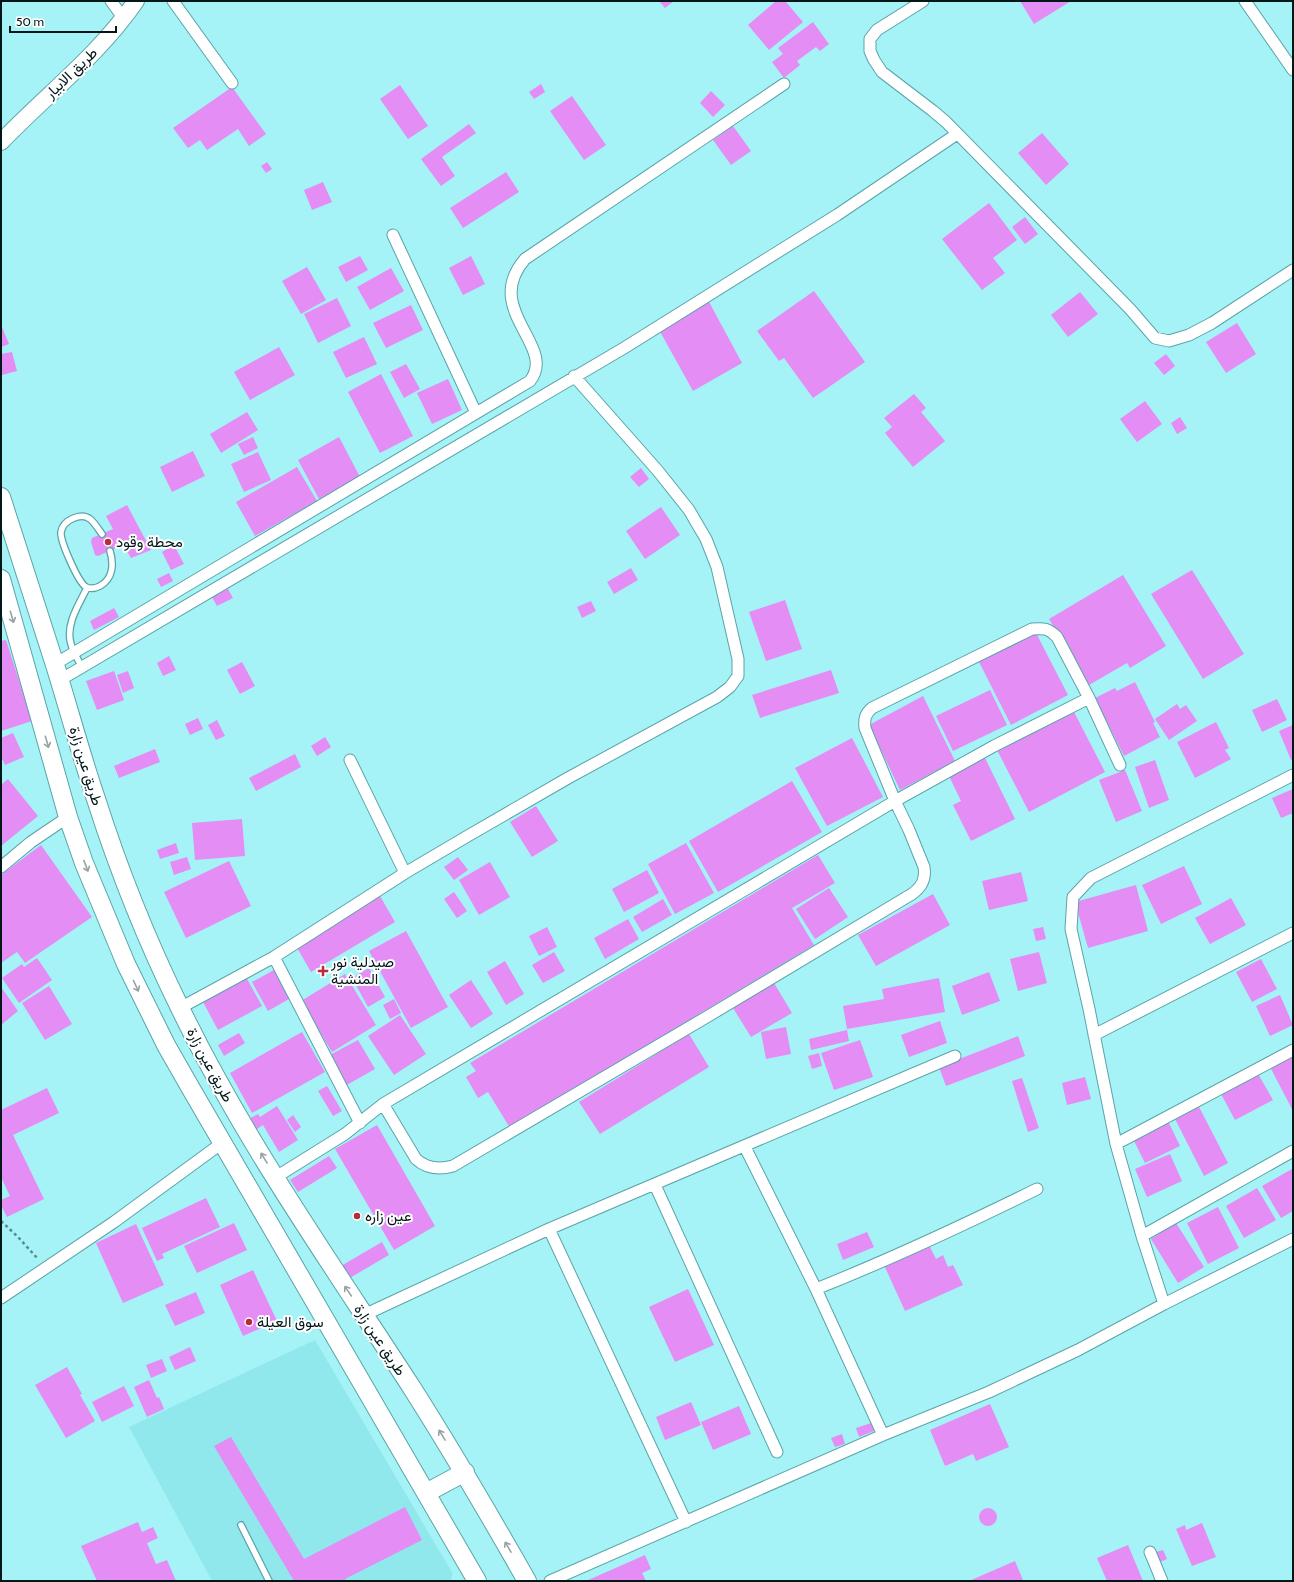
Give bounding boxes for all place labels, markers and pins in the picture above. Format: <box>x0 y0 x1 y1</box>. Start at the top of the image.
place label: محطة وقود <box>116 533 183 551</box>
marker: محطة وقود <box>103 537 113 547</box>
place label: صيدلية نور المنشية <box>330 953 394 988</box>
marker: صيدلية نور المنشية <box>318 966 328 976</box>
place label: عين زاره <box>365 1207 412 1226</box>
marker: عين زاره <box>352 1211 362 1221</box>
place label: سوق العيلة <box>257 1313 324 1331</box>
marker: سوق العيلة <box>244 1317 254 1327</box>

